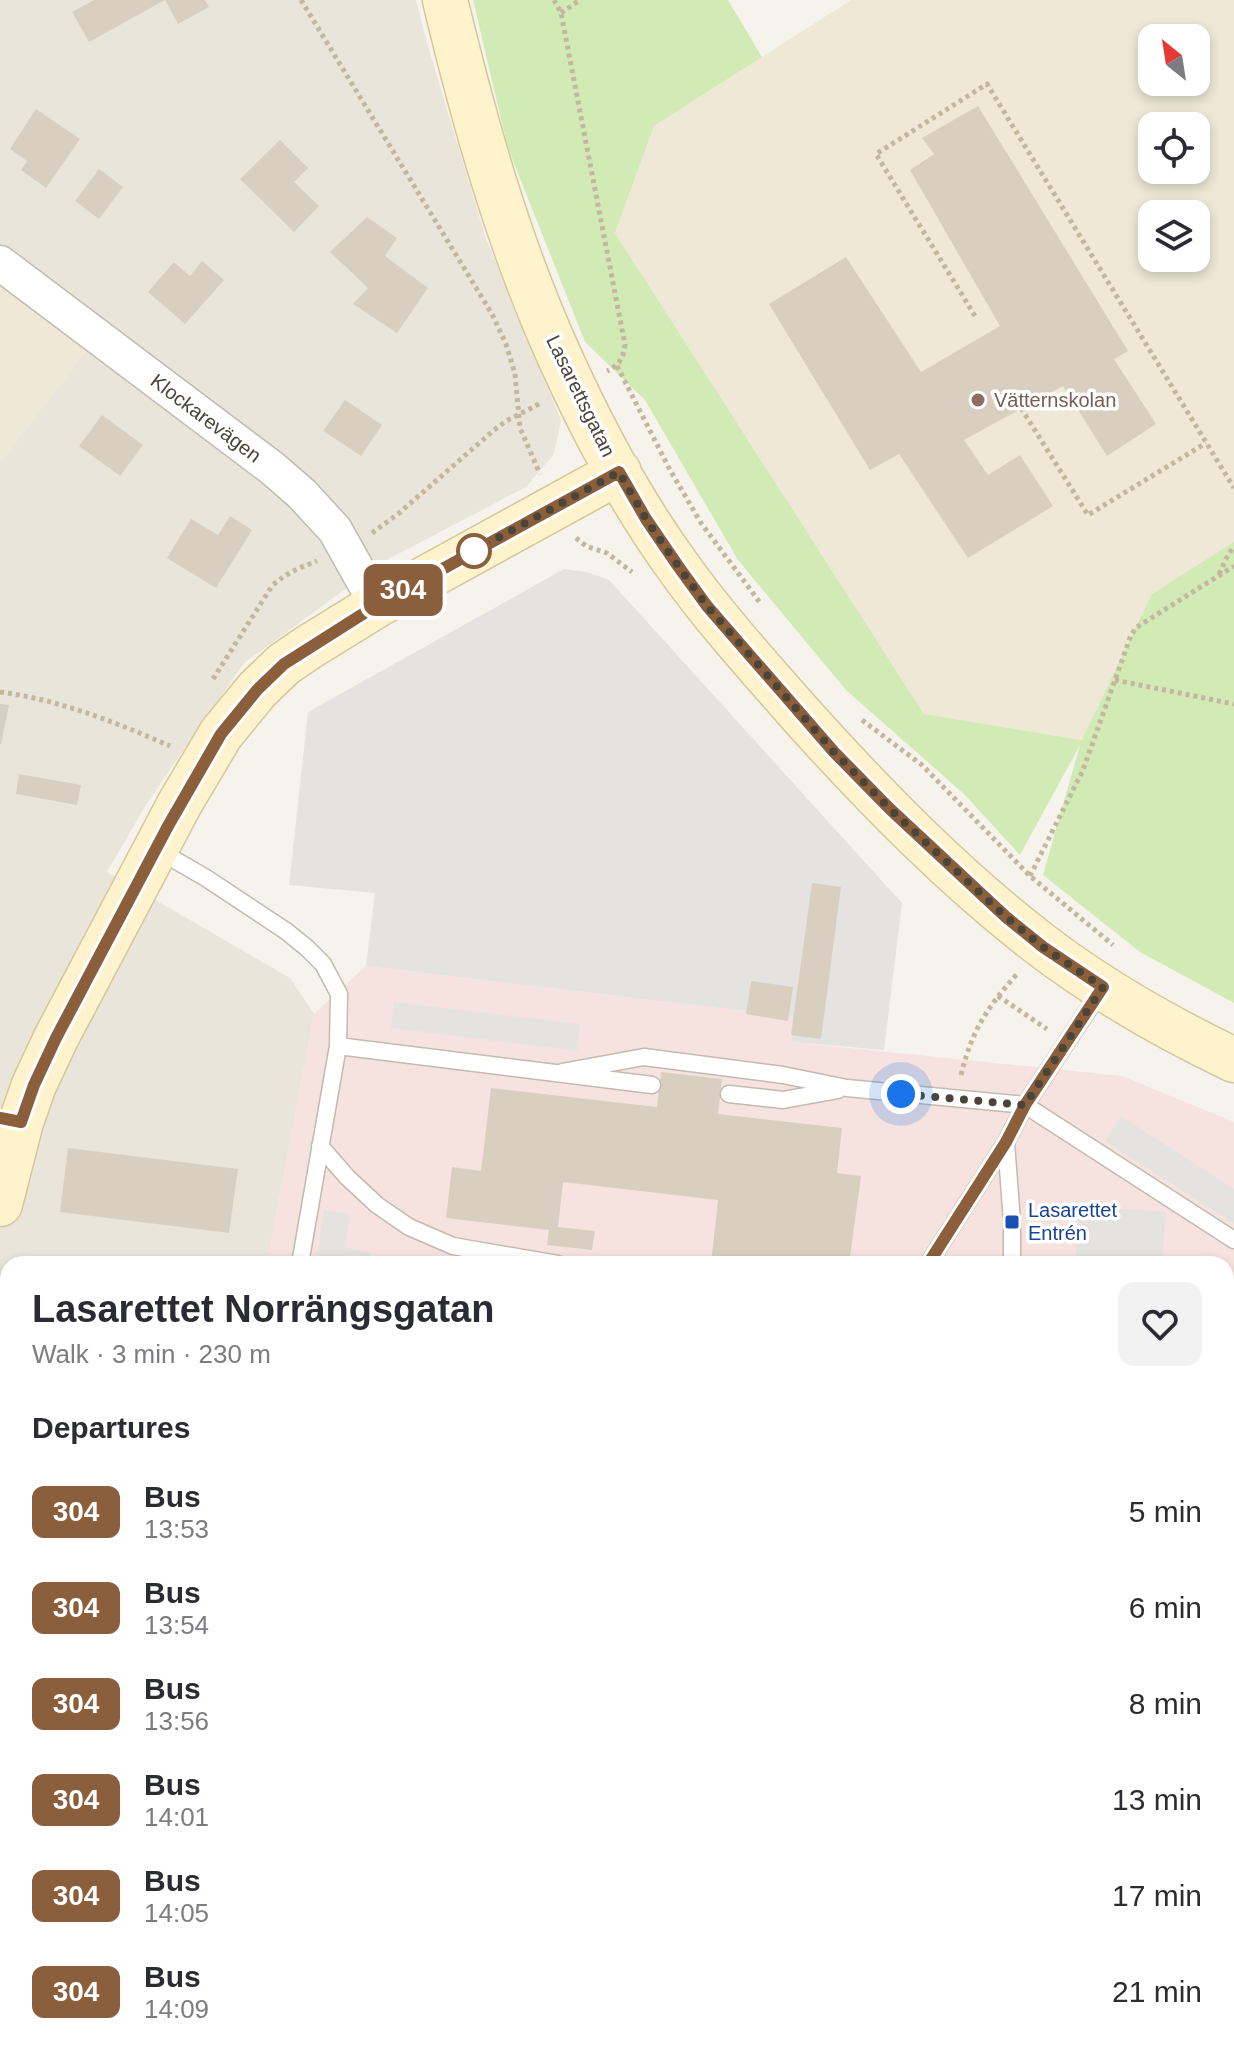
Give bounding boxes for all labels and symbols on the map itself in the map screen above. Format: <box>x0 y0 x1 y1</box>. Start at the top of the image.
north arrow <box>1138 24 1210 96</box>
street label: Lasarettsgatan <box>542 332 620 460</box>
street label: Klockarevägen <box>147 369 265 467</box>
place label: Vätternskolan <box>994 389 1116 411</box>
marker: Vätternskolan <box>969 391 987 409</box>
unlabelled marker <box>457 534 491 568</box>
line badge: 304 <box>357 564 449 616</box>
your location <box>881 1074 921 1114</box>
place label: Lasarettet Entrén <box>1028 1199 1117 1244</box>
marker: Lasarettet Entrén <box>1003 1213 1021 1231</box>

